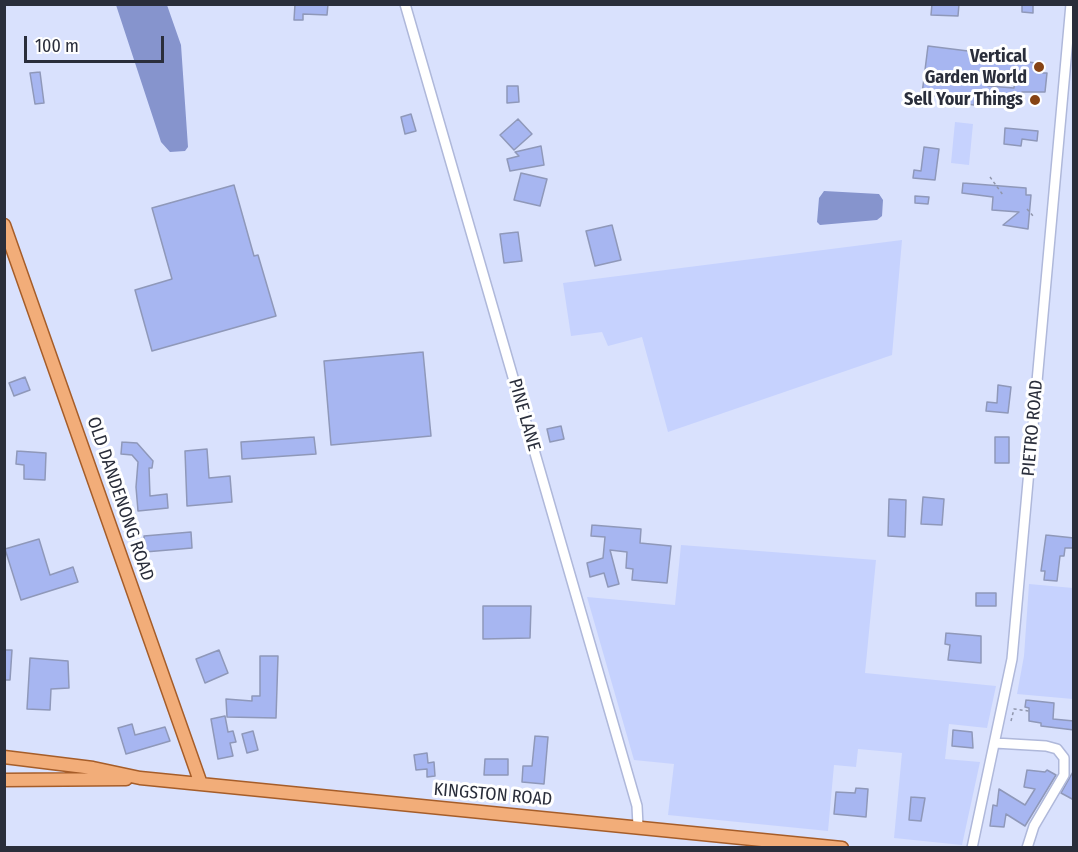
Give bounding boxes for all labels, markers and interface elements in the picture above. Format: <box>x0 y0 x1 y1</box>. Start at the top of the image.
scale bar <box>27 24 166 62</box>
text: 100 m <box>35 35 79 57</box>
place label: Vertical Garden World <box>925 46 1027 88</box>
marker: Vertical Garden World <box>1032 60 1046 74</box>
place label: Sell Your Things <box>904 89 1023 111</box>
marker: Sell Your Things <box>1028 93 1042 107</box>
street label: PINE LANE <box>503 376 545 454</box>
street label: PIETRO ROAD <box>1018 379 1048 477</box>
street label: OLD DANDENONG ROAD <box>82 414 158 584</box>
street label: KINGSTON ROAD <box>433 779 553 811</box>

